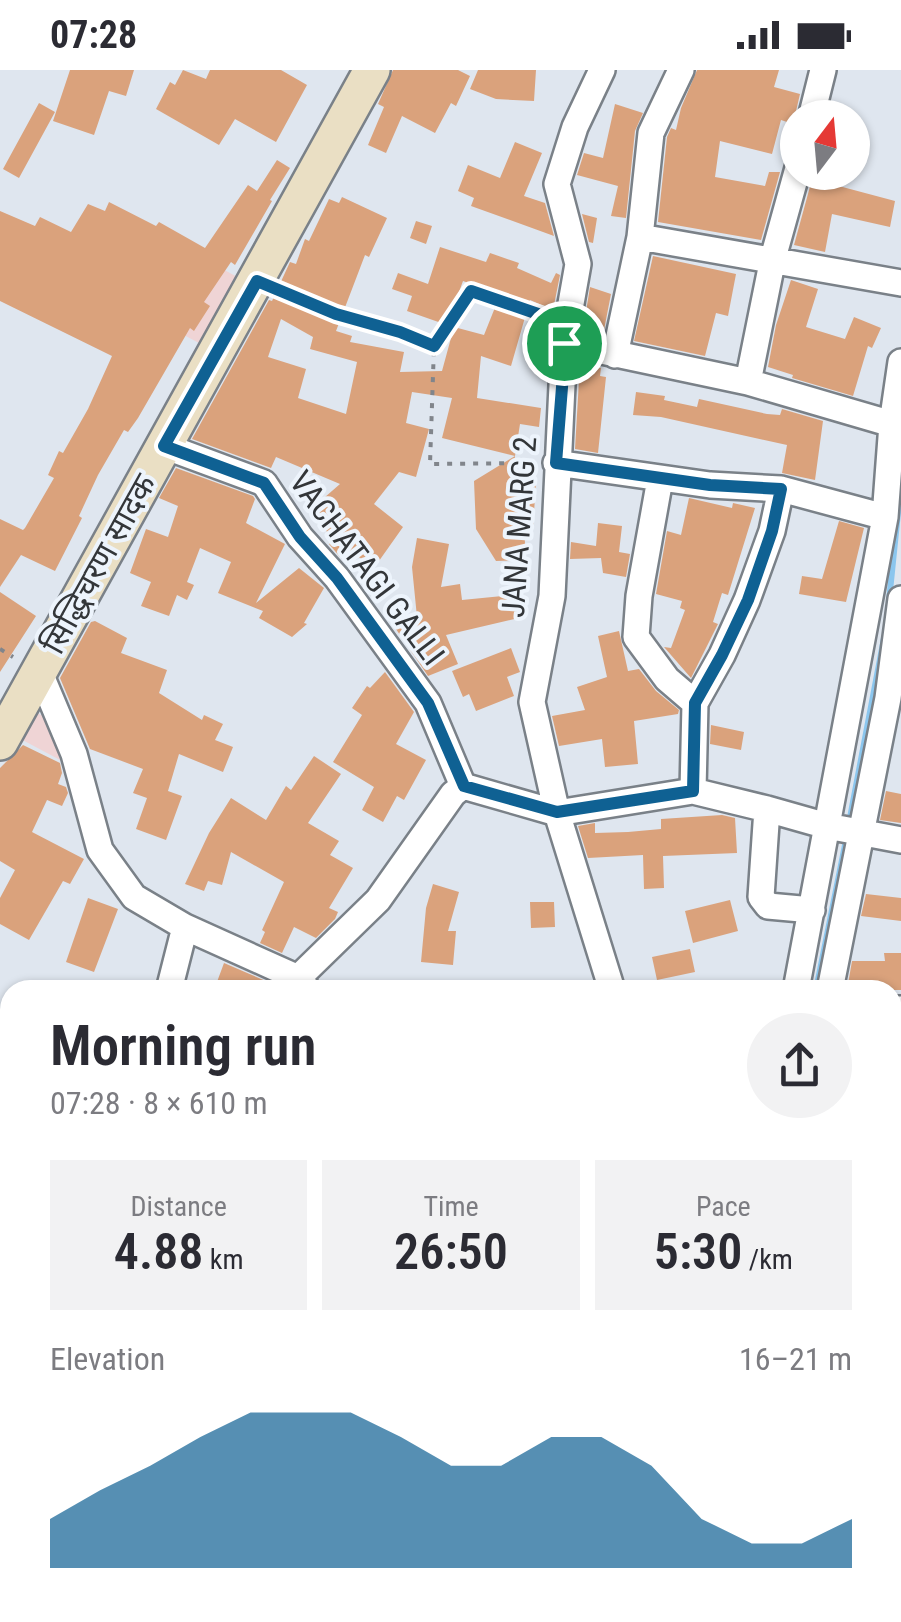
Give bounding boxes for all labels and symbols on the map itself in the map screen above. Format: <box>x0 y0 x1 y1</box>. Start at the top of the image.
north arrow <box>780 100 870 190</box>
pin <box>522 301 607 386</box>
street label: JANA MARG 2 <box>494 435 544 619</box>
street label: VACHATAGI GALLI <box>282 463 452 673</box>
street label: सिद्धिचरण सादक <box>34 466 165 660</box>

